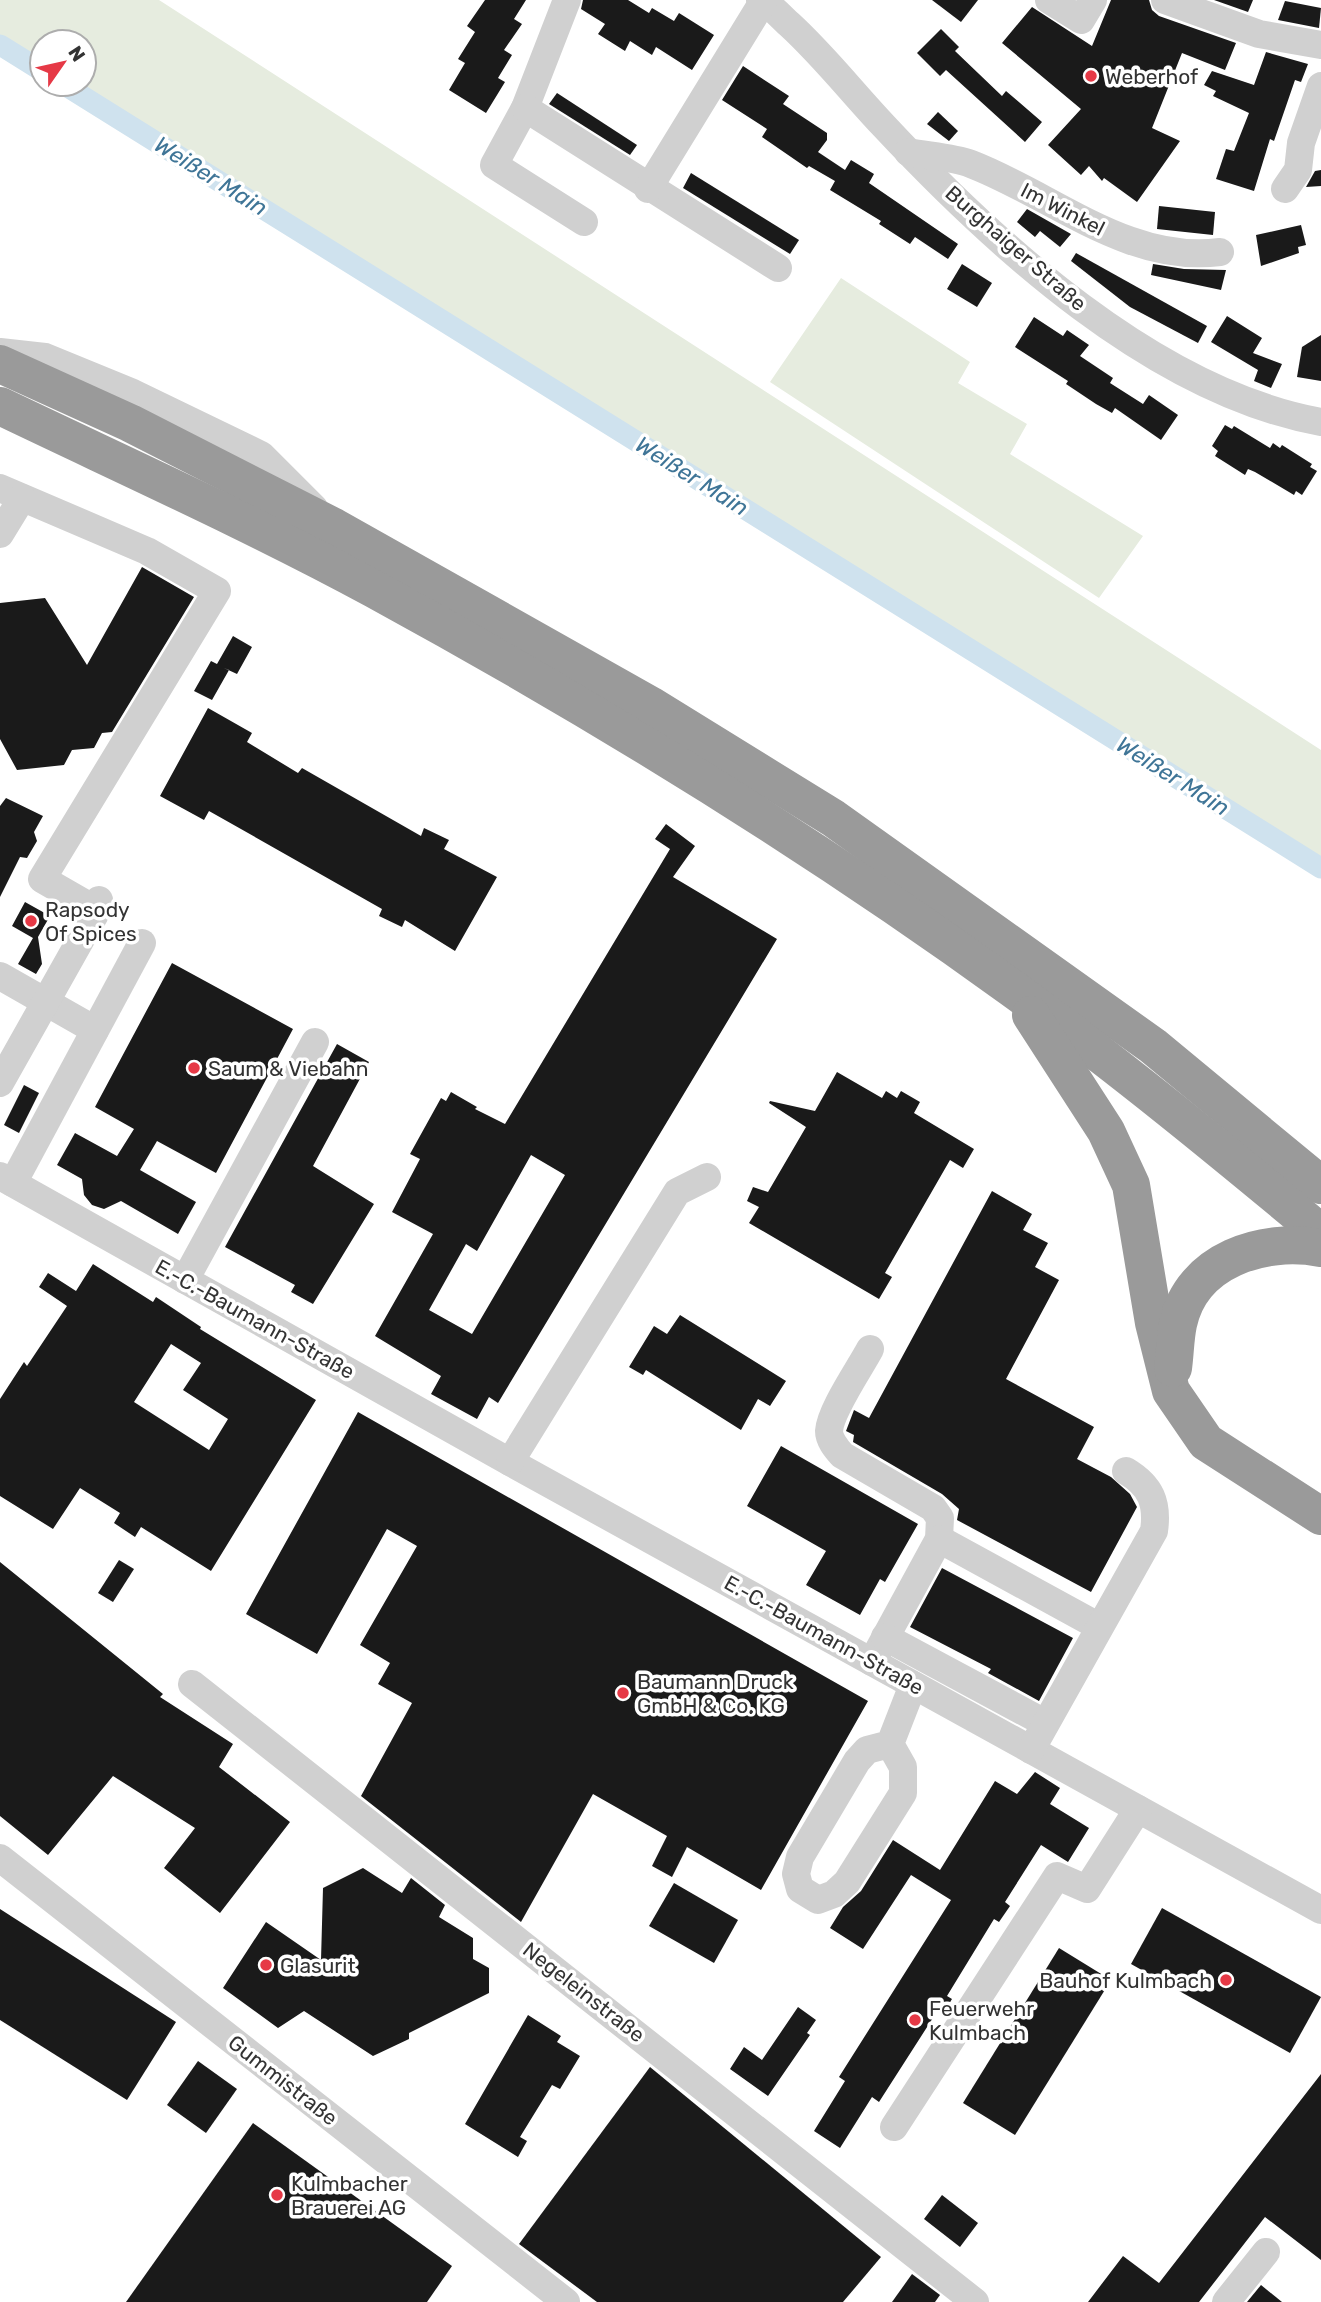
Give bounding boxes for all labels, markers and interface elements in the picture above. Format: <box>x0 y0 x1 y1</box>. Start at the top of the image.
north arrow <box>28 28 98 98</box>
text: N <box>63 42 90 66</box>
place label: Weberhof <box>1105 64 1198 89</box>
marker: Weberhof <box>1083 68 1099 84</box>
water label: Weißer Main <box>149 130 273 222</box>
street label: Im Winkel <box>1017 177 1109 241</box>
street label: Burghaiger Straße <box>941 180 1091 316</box>
water label: Weißer Main <box>630 430 754 522</box>
water label: Weißer Main <box>1111 730 1235 822</box>
place label: Rapsody Of Spices <box>45 897 137 946</box>
marker: Rapsody Of Spices <box>23 913 39 929</box>
place label: Saum & Viebahn <box>208 1056 368 1081</box>
marker: Saum & Viebahn <box>186 1060 202 1076</box>
street label: E.-C.-Baumann-Straße <box>151 1254 359 1384</box>
street label: E.-C.-Baumann-Straße <box>720 1570 928 1700</box>
place label: Baumann Druck GmbH & Co. KG <box>637 1669 794 1718</box>
marker: Baumann Druck GmbH & Co. KG <box>615 1685 631 1701</box>
street label: Negeleinstraße <box>518 1937 650 2047</box>
place label: Glasurit <box>280 1953 356 1978</box>
marker: Glasurit <box>258 1957 274 1973</box>
place label: Bauhof Kulmbach <box>1039 1968 1212 1993</box>
marker: Bauhof Kulmbach <box>1218 1972 1234 1988</box>
place label: Feuerwehr Kulmbach <box>929 1996 1034 2045</box>
marker: Feuerwehr Kulmbach <box>907 2012 923 2028</box>
street label: Gummistraße <box>223 2030 343 2130</box>
place label: Kulmbacher Brauerei AG <box>291 2171 408 2220</box>
marker: Kulmbacher Brauerei AG <box>269 2187 285 2203</box>

